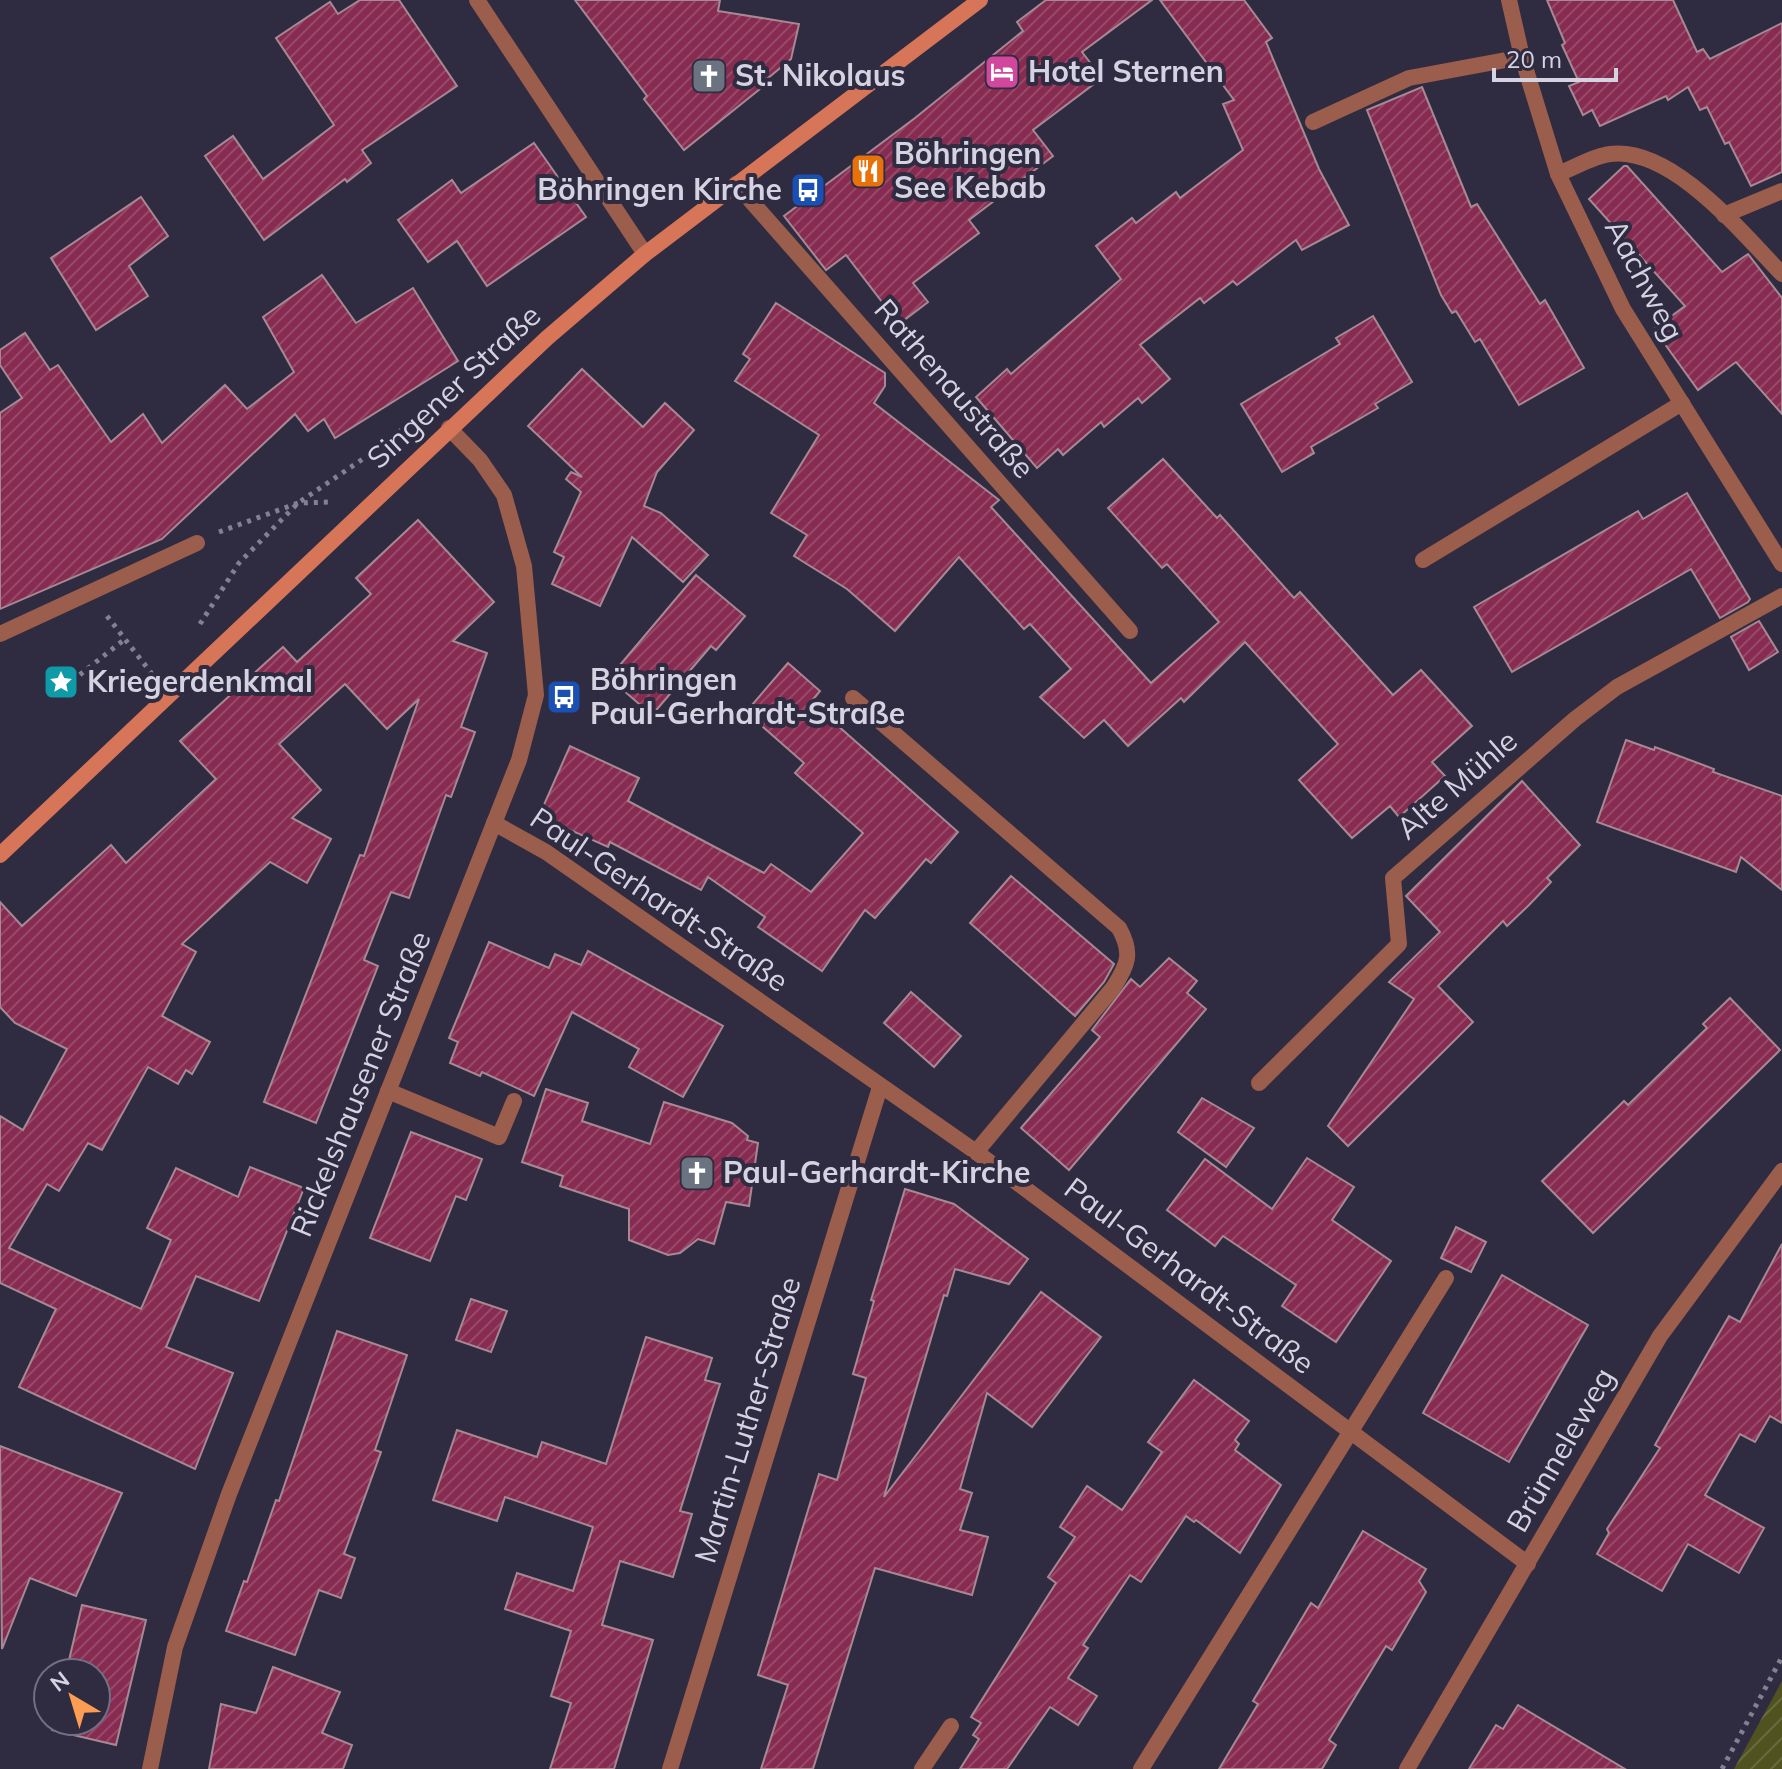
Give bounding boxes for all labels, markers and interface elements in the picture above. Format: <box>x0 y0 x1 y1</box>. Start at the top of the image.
scale bar <box>1494 32 1616 82</box>
text: 20 m <box>1506 44 1562 74</box>
place label: Hotel Sternen <box>1028 52 1224 90</box>
hotel icon: Hotel Sternen <box>983 53 1021 91</box>
place label: St. Nikolaus <box>735 56 906 94</box>
church icon: St. Nikolaus <box>690 57 728 95</box>
place label: Böhringen See Kebab <box>894 134 1046 206</box>
restaurant icon: Böhringen See Kebab <box>849 152 887 190</box>
place label: Böhringen Kirche <box>537 170 782 208</box>
bus stop icon: Böhringen Kirche <box>789 171 827 209</box>
street label: Aachweg <box>1597 212 1693 347</box>
street label: Rathenaustraße <box>867 291 1043 486</box>
street label: Singener Straße <box>359 296 548 476</box>
place label: Böhringen Paul-Gerhardt-Straße <box>590 660 905 732</box>
place label: Kriegerdenkmal <box>87 662 313 700</box>
place icon: Kriegerdenkmal <box>42 663 80 701</box>
bus stop icon: Böhringen Paul-Gerhardt-Straße <box>545 678 583 716</box>
street label: Alte Mühle <box>1388 721 1525 847</box>
street label: Paul-Gerhardt-Straße <box>523 799 796 1000</box>
street label: Rickelshausener Straße <box>281 925 439 1242</box>
place label: Paul-Gerhardt-Kirche <box>723 1153 1030 1191</box>
church icon: Paul-Gerhardt-Kirche <box>678 1154 716 1192</box>
street label: Paul-Gerhardt-Straße <box>1057 1169 1322 1382</box>
street label: Martin-Luther-Straße <box>685 1272 809 1567</box>
street label: Brünneleweg <box>1498 1360 1622 1539</box>
north arrow <box>32 1657 112 1737</box>
text: N <box>45 1665 75 1697</box>

